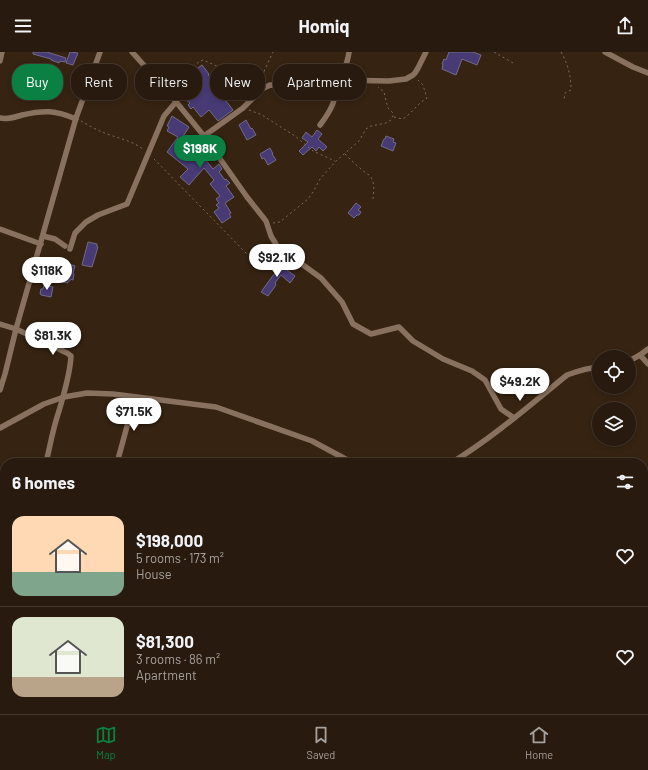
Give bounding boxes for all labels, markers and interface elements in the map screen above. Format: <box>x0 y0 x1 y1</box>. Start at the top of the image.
icon: menu <box>12 15 34 37</box>
text: Homiq <box>298 15 350 37</box>
icon: share <box>614 15 636 37</box>
chip: Buy <box>12 64 63 100</box>
chip: Rent <box>71 64 127 100</box>
chip: Filters <box>135 64 202 100</box>
chip: New <box>210 64 265 100</box>
chip: Apartment <box>273 64 366 100</box>
pin: $198K <box>172 135 228 169</box>
text: $198K <box>183 140 217 156</box>
pin: $92.1K <box>244 244 310 278</box>
text: $92.1K <box>258 249 296 265</box>
pin: $118K <box>19 257 75 291</box>
text: $118K <box>31 262 63 278</box>
pin: $81.3K <box>20 322 86 356</box>
text: $81.3K <box>34 327 72 343</box>
map controls <box>592 350 636 446</box>
button: locate <box>592 350 636 394</box>
pin: $49.2K <box>487 368 553 402</box>
text: $49.2K <box>499 373 541 389</box>
pin: $71.5K <box>101 398 167 432</box>
button: layers <box>592 402 636 446</box>
text: $71.5K <box>115 403 153 419</box>
icon: filters <box>614 471 636 493</box>
text: 6 homes <box>12 472 75 492</box>
text: $198,000 <box>136 530 203 550</box>
icon: home <box>44 532 92 580</box>
icon: heart <box>614 545 636 567</box>
text: 5 rooms · 173 m² <box>136 550 224 566</box>
text: House <box>136 566 172 582</box>
text: $81,300 <box>136 631 194 651</box>
icon: home <box>44 633 92 681</box>
icon: heart <box>614 646 636 668</box>
text: 3 rooms · 86 m² <box>136 651 220 667</box>
text: Apartment <box>136 667 197 683</box>
tab: Map <box>95 724 117 761</box>
tab: Saved <box>307 724 335 761</box>
tab: Home <box>525 724 553 761</box>

